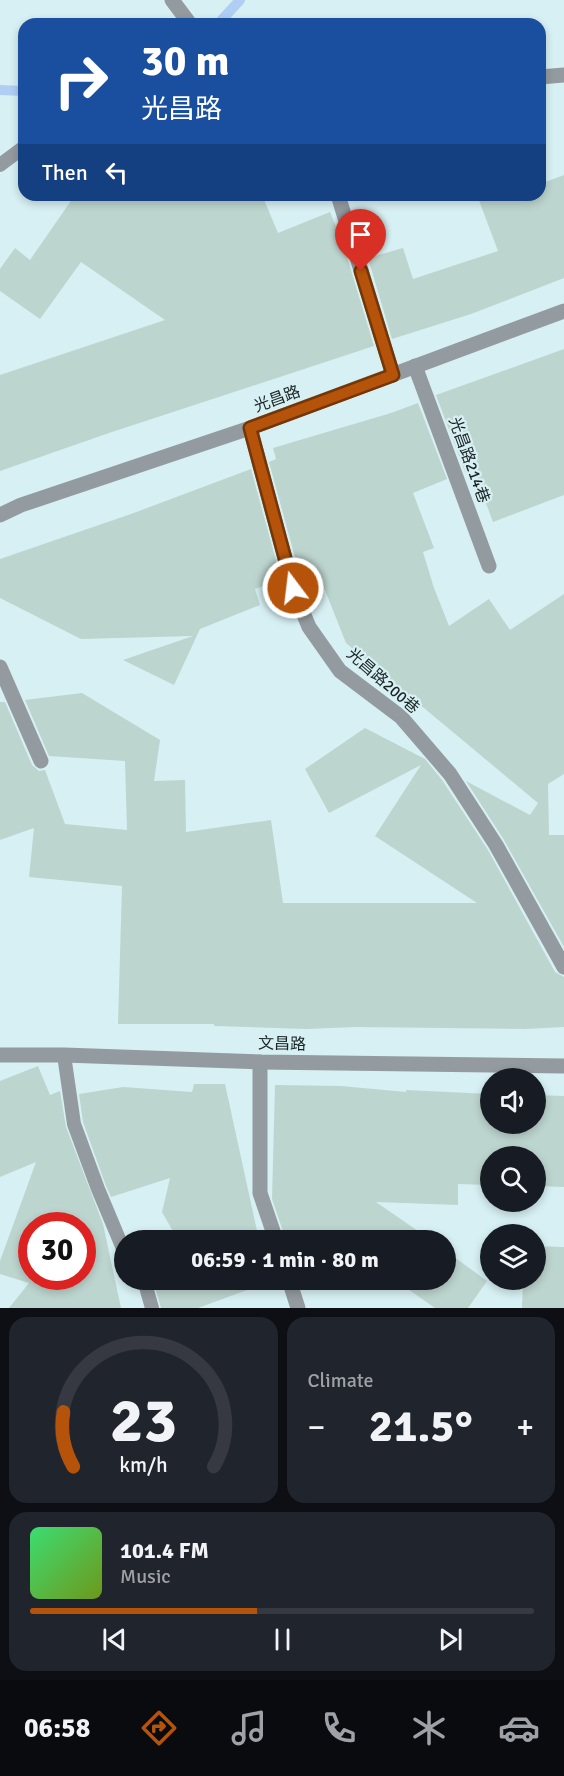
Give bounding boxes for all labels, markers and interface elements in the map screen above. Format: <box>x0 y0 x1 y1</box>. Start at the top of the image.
text: 30 m <box>141 36 230 87</box>
icon: right <box>42 42 120 120</box>
text: 光昌路 <box>141 93 222 126</box>
icon: left <box>100 156 133 189</box>
text: Then <box>42 159 88 186</box>
pin <box>335 209 386 271</box>
icon: arrive <box>344 218 377 251</box>
street label: 光昌路 <box>251 381 303 417</box>
street label: 光昌路214巷 <box>444 414 494 506</box>
position arrow <box>261 556 325 620</box>
street label: 光昌路200巷 <box>343 644 423 718</box>
street label: 文昌路 <box>258 1034 306 1054</box>
map controls <box>480 1068 546 1290</box>
button: sound <box>480 1068 546 1134</box>
button: search <box>480 1146 546 1212</box>
speed limit sign: 30 <box>18 1212 96 1290</box>
button: layers <box>480 1224 546 1290</box>
text: 06:59 · 1 min · 80 m <box>191 1246 379 1273</box>
text: Climate <box>308 1368 373 1393</box>
text: 23 <box>110 1382 177 1459</box>
text: 21.5° <box>369 1399 473 1454</box>
text: − <box>308 1407 325 1448</box>
text: + <box>516 1407 534 1448</box>
text: km/h <box>119 1452 168 1478</box>
text: 101.4 FM <box>120 1537 209 1564</box>
text: Music <box>120 1564 171 1589</box>
icon: previous <box>98 1623 131 1656</box>
icon: pause <box>266 1623 299 1656</box>
icon: next <box>434 1623 467 1656</box>
icon: directions <box>138 1707 180 1749</box>
icon: music <box>228 1707 270 1749</box>
icon: phone <box>318 1707 360 1749</box>
icon: climate <box>408 1707 450 1749</box>
icon: car <box>498 1707 540 1749</box>
text: 06:58 <box>24 1712 90 1745</box>

